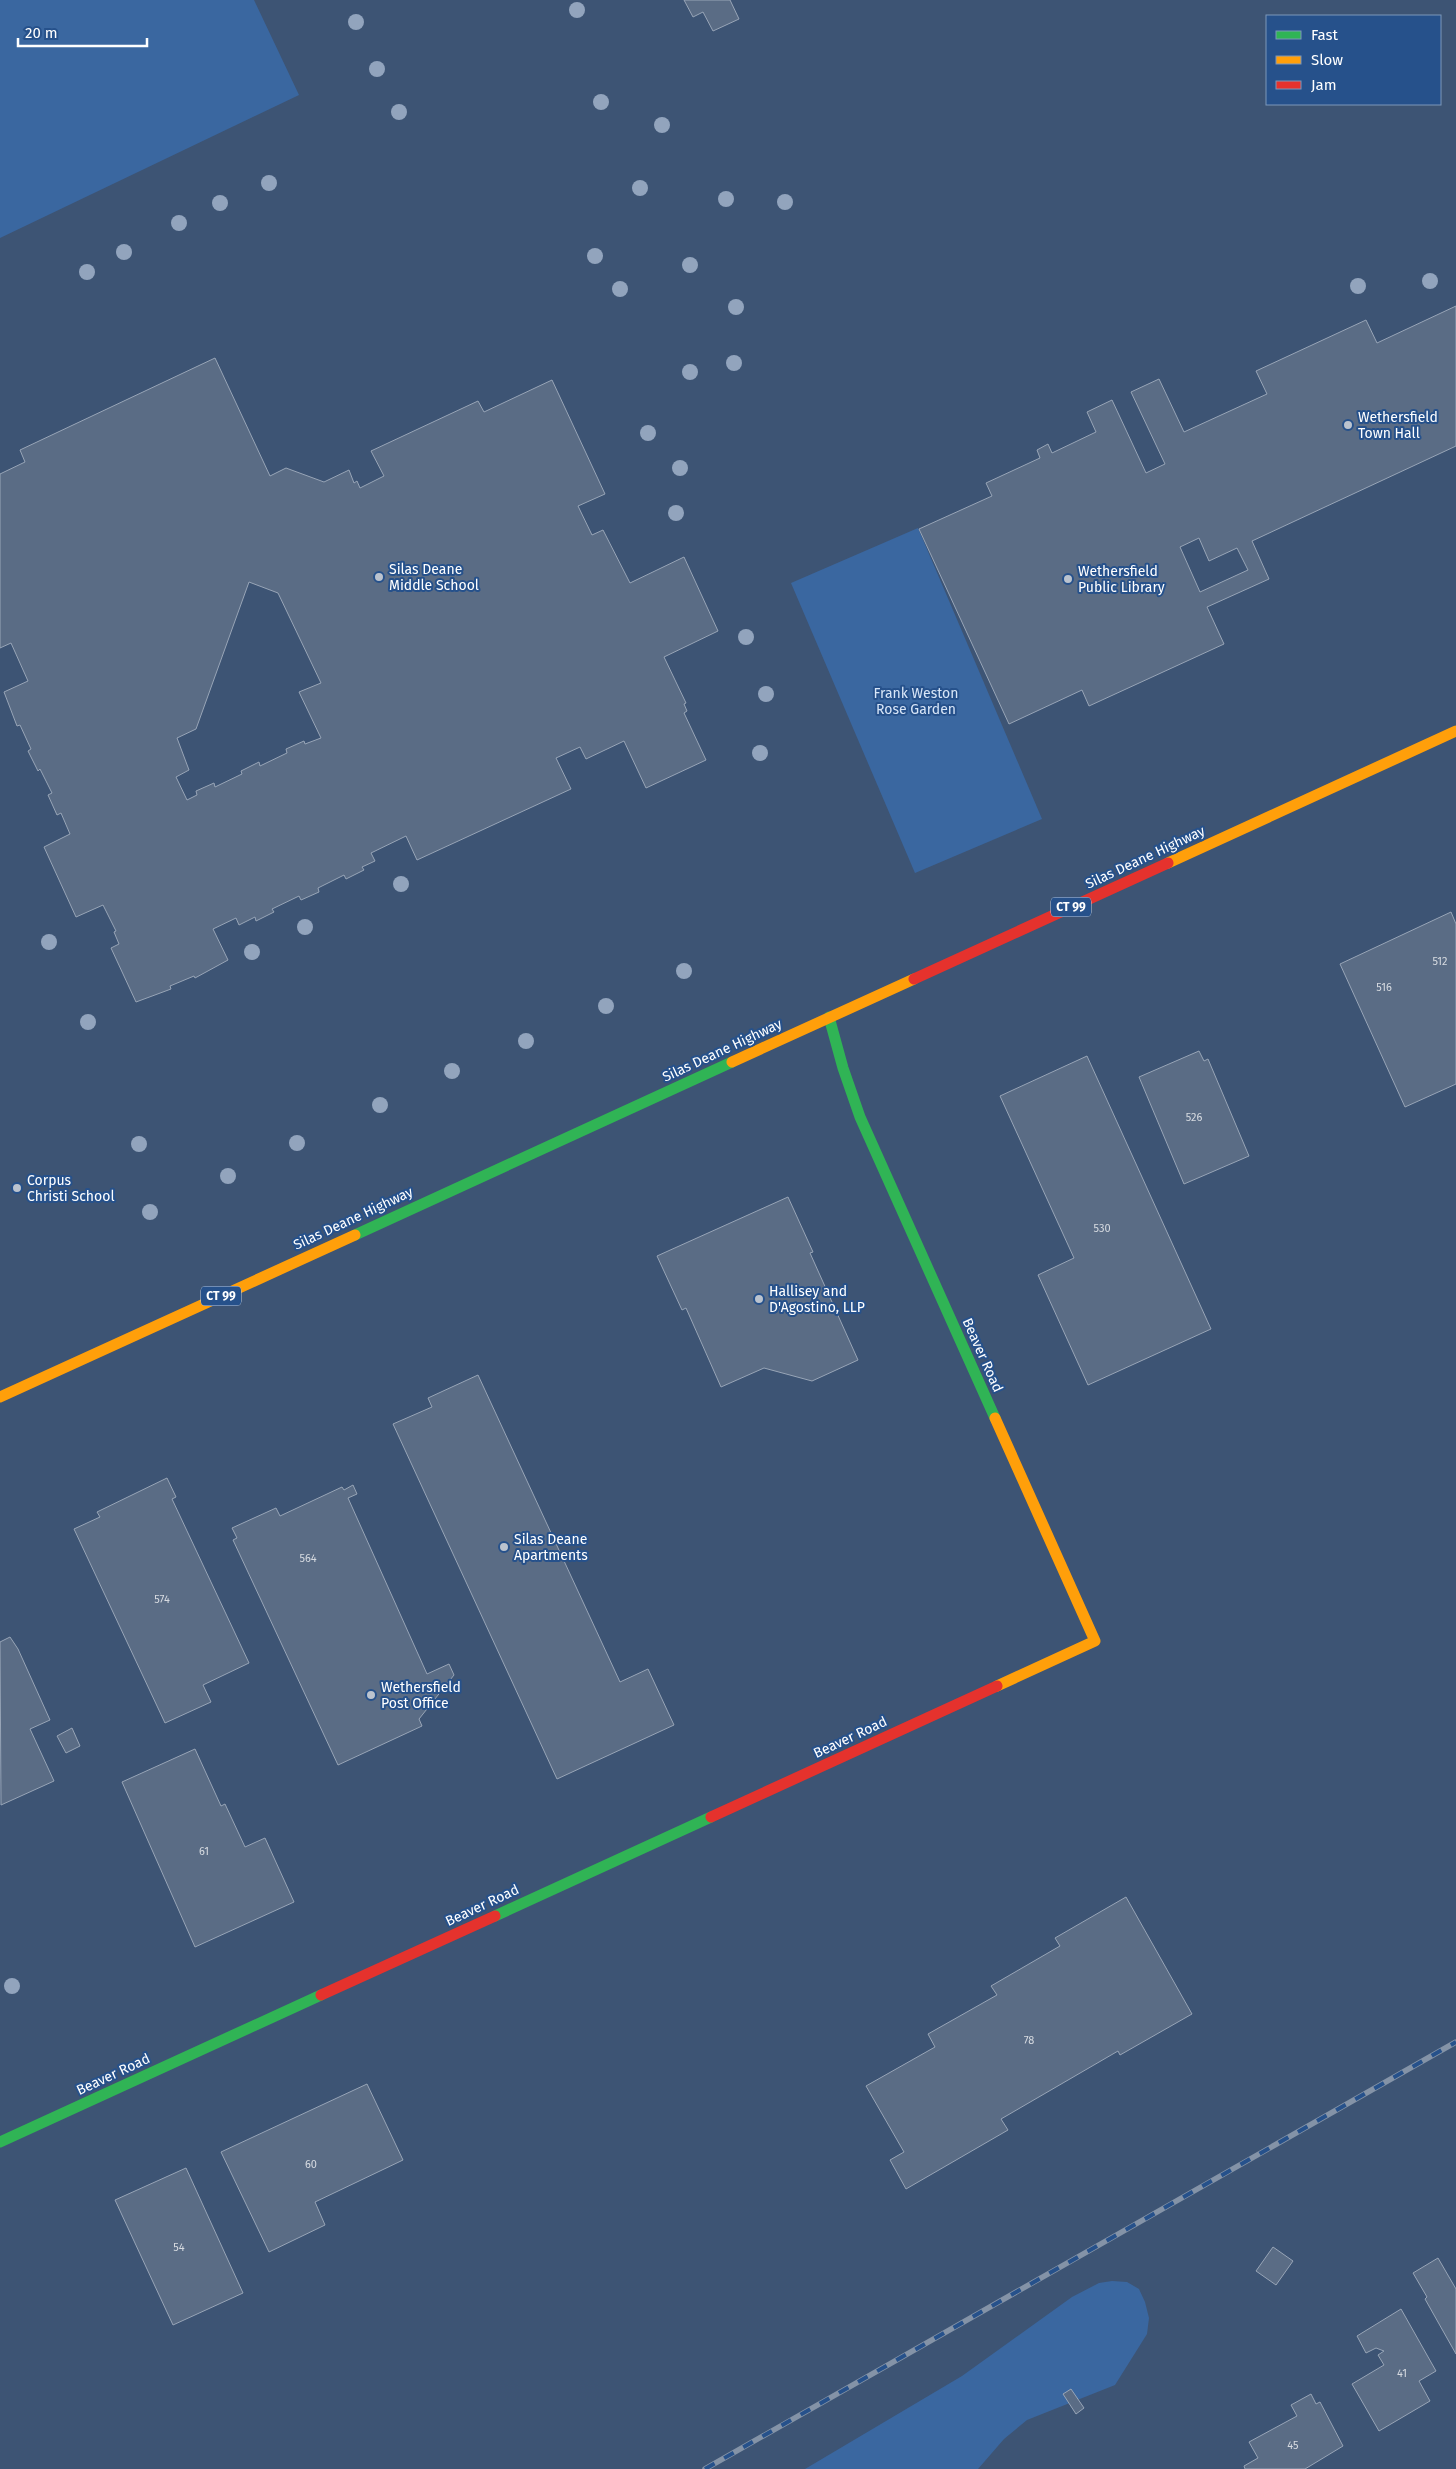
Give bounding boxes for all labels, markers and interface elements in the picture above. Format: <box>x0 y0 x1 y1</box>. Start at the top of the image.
scale bar <box>18 15 146 47</box>
legend <box>1266 15 1441 105</box>
text: 20 m <box>25 24 58 42</box>
text: Fast <box>1311 26 1338 44</box>
text: Slow <box>1311 51 1343 69</box>
text: Jam <box>1311 76 1337 94</box>
place label: Wethersfield Town Hall <box>1358 409 1438 442</box>
marker: Wethersfield Town Hall <box>1342 419 1354 431</box>
place label: Silas Deane Middle School <box>389 561 479 594</box>
place label: Wethersfield Public Library <box>1078 563 1165 596</box>
marker: Silas Deane Middle School <box>373 571 385 583</box>
marker: Wethersfield Public Library <box>1062 573 1074 585</box>
park label: Frank Weston Rose Garden <box>874 685 958 718</box>
street label: Silas Deane Highway <box>1083 822 1208 893</box>
road number: CT 99 <box>1051 898 1091 916</box>
house number: 512 <box>1432 955 1448 968</box>
house number: 516 <box>1376 981 1392 994</box>
street label: Silas Deane Highway <box>660 1015 785 1086</box>
house number: 526 <box>1186 1111 1202 1124</box>
place label: Corpus Christi School <box>27 1172 115 1205</box>
marker: Corpus Christi School <box>11 1182 23 1194</box>
street label: Silas Deane Highway <box>291 1183 416 1254</box>
house number: 530 <box>1093 1222 1111 1235</box>
place label: Hallisey and D'Agostino, LLP <box>769 1283 865 1316</box>
road number: CT 99 <box>201 1286 241 1305</box>
marker: Hallisey and D'Agostino, LLP <box>753 1293 765 1305</box>
street label: Beaver Road <box>959 1316 1006 1395</box>
place label: Silas Deane Apartments <box>514 1531 588 1564</box>
marker: Silas Deane Apartments <box>498 1541 510 1553</box>
house number: 564 <box>299 1552 317 1565</box>
house number: 574 <box>154 1593 170 1606</box>
place label: Wethersfield Post Office <box>381 1679 461 1712</box>
marker: Wethersfield Post Office <box>365 1689 377 1701</box>
street label: Beaver Road <box>811 1713 890 1762</box>
house number: 61 <box>199 1845 209 1858</box>
street label: Beaver Road <box>443 1881 522 1930</box>
house number: 78 <box>1024 2034 1034 2047</box>
street label: Beaver Road <box>74 2050 153 2099</box>
house number: 60 <box>305 2158 317 2171</box>
house number: 54 <box>173 2241 185 2254</box>
house number: 41 <box>1397 2367 1407 2380</box>
house number: 45 <box>1287 2439 1299 2452</box>

